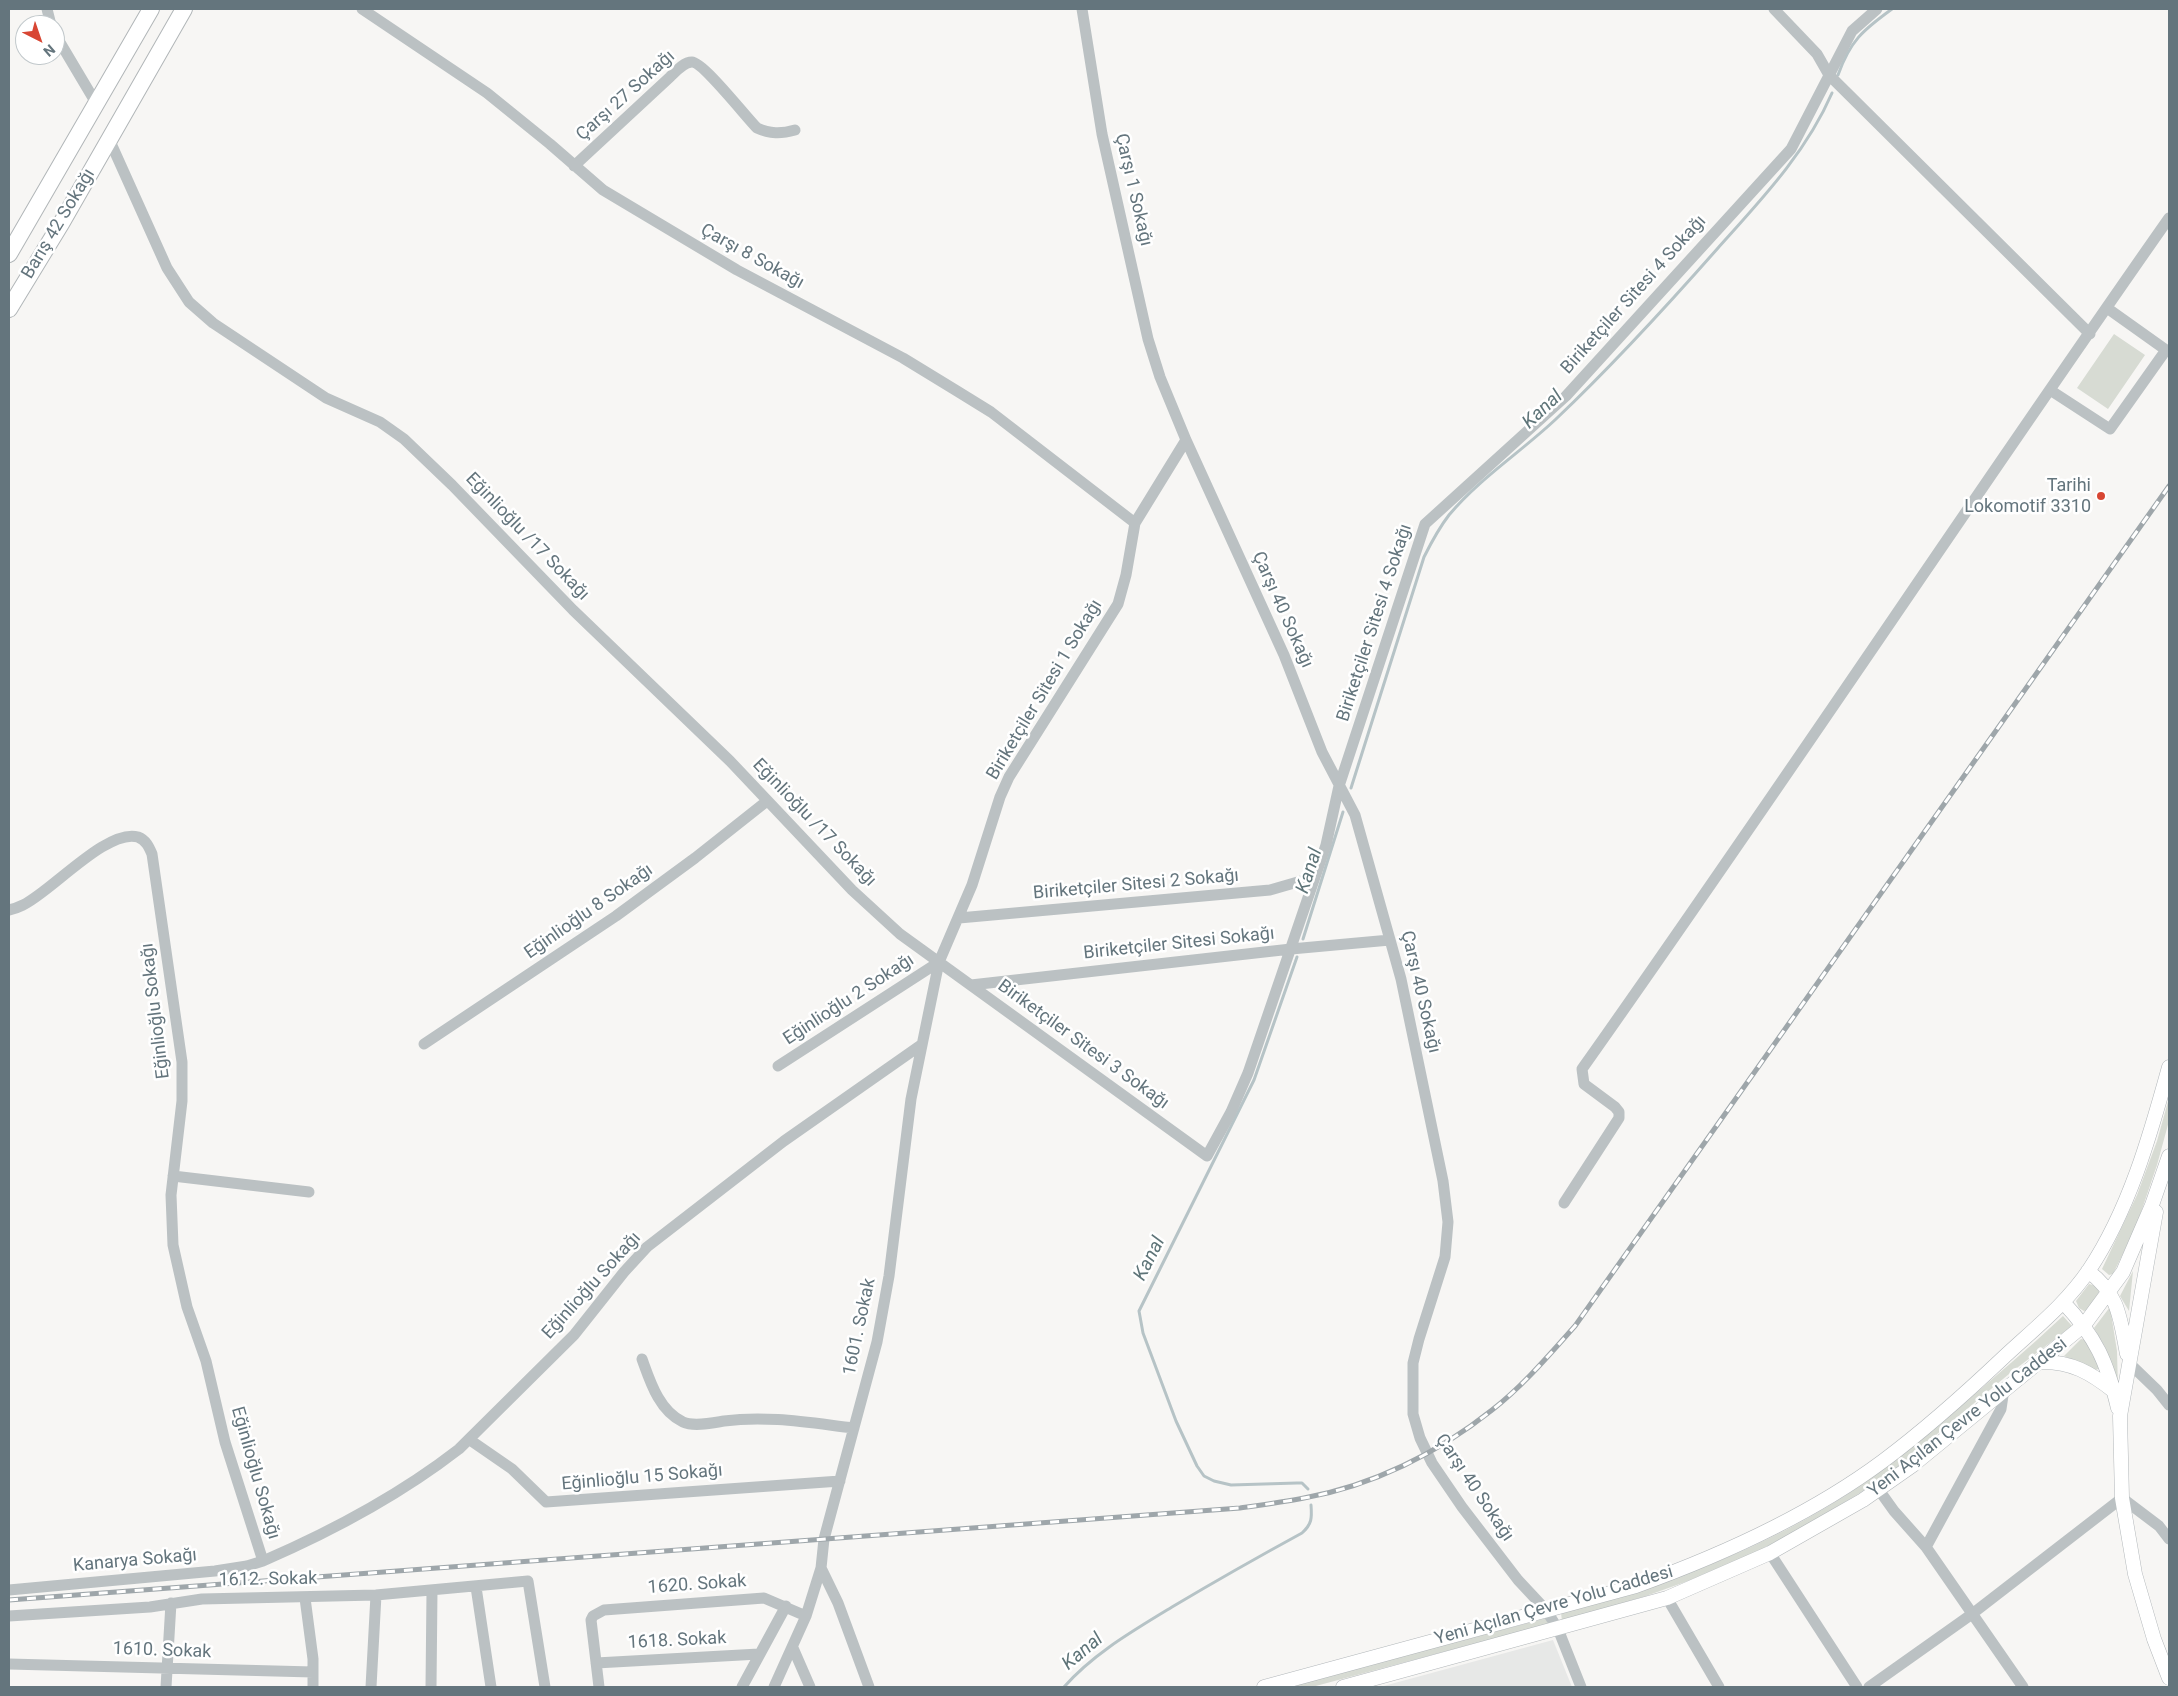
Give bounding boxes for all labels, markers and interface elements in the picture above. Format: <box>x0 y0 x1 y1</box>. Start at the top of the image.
north arrow <box>15 15 65 65</box>
text: N <box>40 41 58 60</box>
street label: Çarşı 27 Sokağı <box>572 46 680 146</box>
street label: Çarşı 1 Sokağı <box>1110 132 1156 248</box>
street label: Barış 42 Sokağı <box>18 165 100 283</box>
street label: Biriketçiler Sitesi 4 Sokağı <box>1557 211 1711 379</box>
street label: Çarşı 8 Sokağı <box>697 220 807 294</box>
water label: Kanal <box>1518 386 1568 434</box>
street label: Eğinlioğlu /17 Sokağı <box>461 469 593 605</box>
place label: Tarihi Lokomotif 3310 <box>1964 475 2091 518</box>
marker: Tarihi Lokomotif 3310 <box>2095 490 2107 502</box>
street label: Biriketçiler Sitesi 4 Sokağı <box>1333 522 1417 724</box>
street label: Çarşı 40 Sokağı <box>1247 549 1317 671</box>
street label: Biriketçiler Sitesi 1 Sokağı <box>983 596 1107 784</box>
street label: Eğinlioğlu /17 Sokağı <box>748 755 880 891</box>
water label: Kanal <box>1292 845 1328 897</box>
street label: Eğinlioğlu 8 Sokağı <box>521 860 657 964</box>
street label: Biriketçiler Sitesi 2 Sokağı <box>1032 865 1240 905</box>
street label: Biriketçiler Sitesi Sokağı <box>1082 923 1276 965</box>
street label: Çarşı 40 Sokağı <box>1395 929 1445 1055</box>
street label: Eğinlioğlu Sokağı <box>137 942 175 1080</box>
street label: Eğinlioğlu 2 Sokağı <box>780 950 918 1050</box>
street label: Biriketçiler Sitesi 3 Sokağı <box>993 976 1173 1114</box>
street label: Eğinlioğlu Sokağı <box>538 1228 646 1344</box>
water label: Kanal <box>1129 1233 1171 1285</box>
street label: 1601. Sokak <box>839 1276 881 1378</box>
street label: Yeni Açılan Çevre Yolu Caddesi <box>1864 1333 2072 1503</box>
street label: Eğinlioğlu Sokağı <box>226 1404 284 1542</box>
street label: Çarşı 40 Sokağı <box>1430 1430 1518 1546</box>
street label: Eğinlioğlu 15 Sokağı <box>561 1460 723 1496</box>
street label: Kanarya Sokağı <box>72 1545 198 1577</box>
street label: Yeni Açılan Çevre Yolu Caddesi <box>1432 1562 1676 1650</box>
street label: 1612. Sokak <box>218 1568 318 1592</box>
street label: 1620. Sokak <box>647 1571 747 1599</box>
street label: 1618. Sokak <box>627 1628 727 1654</box>
water label: Kanal <box>1058 1628 1108 1676</box>
street label: 1610. Sokak <box>112 1638 212 1664</box>

